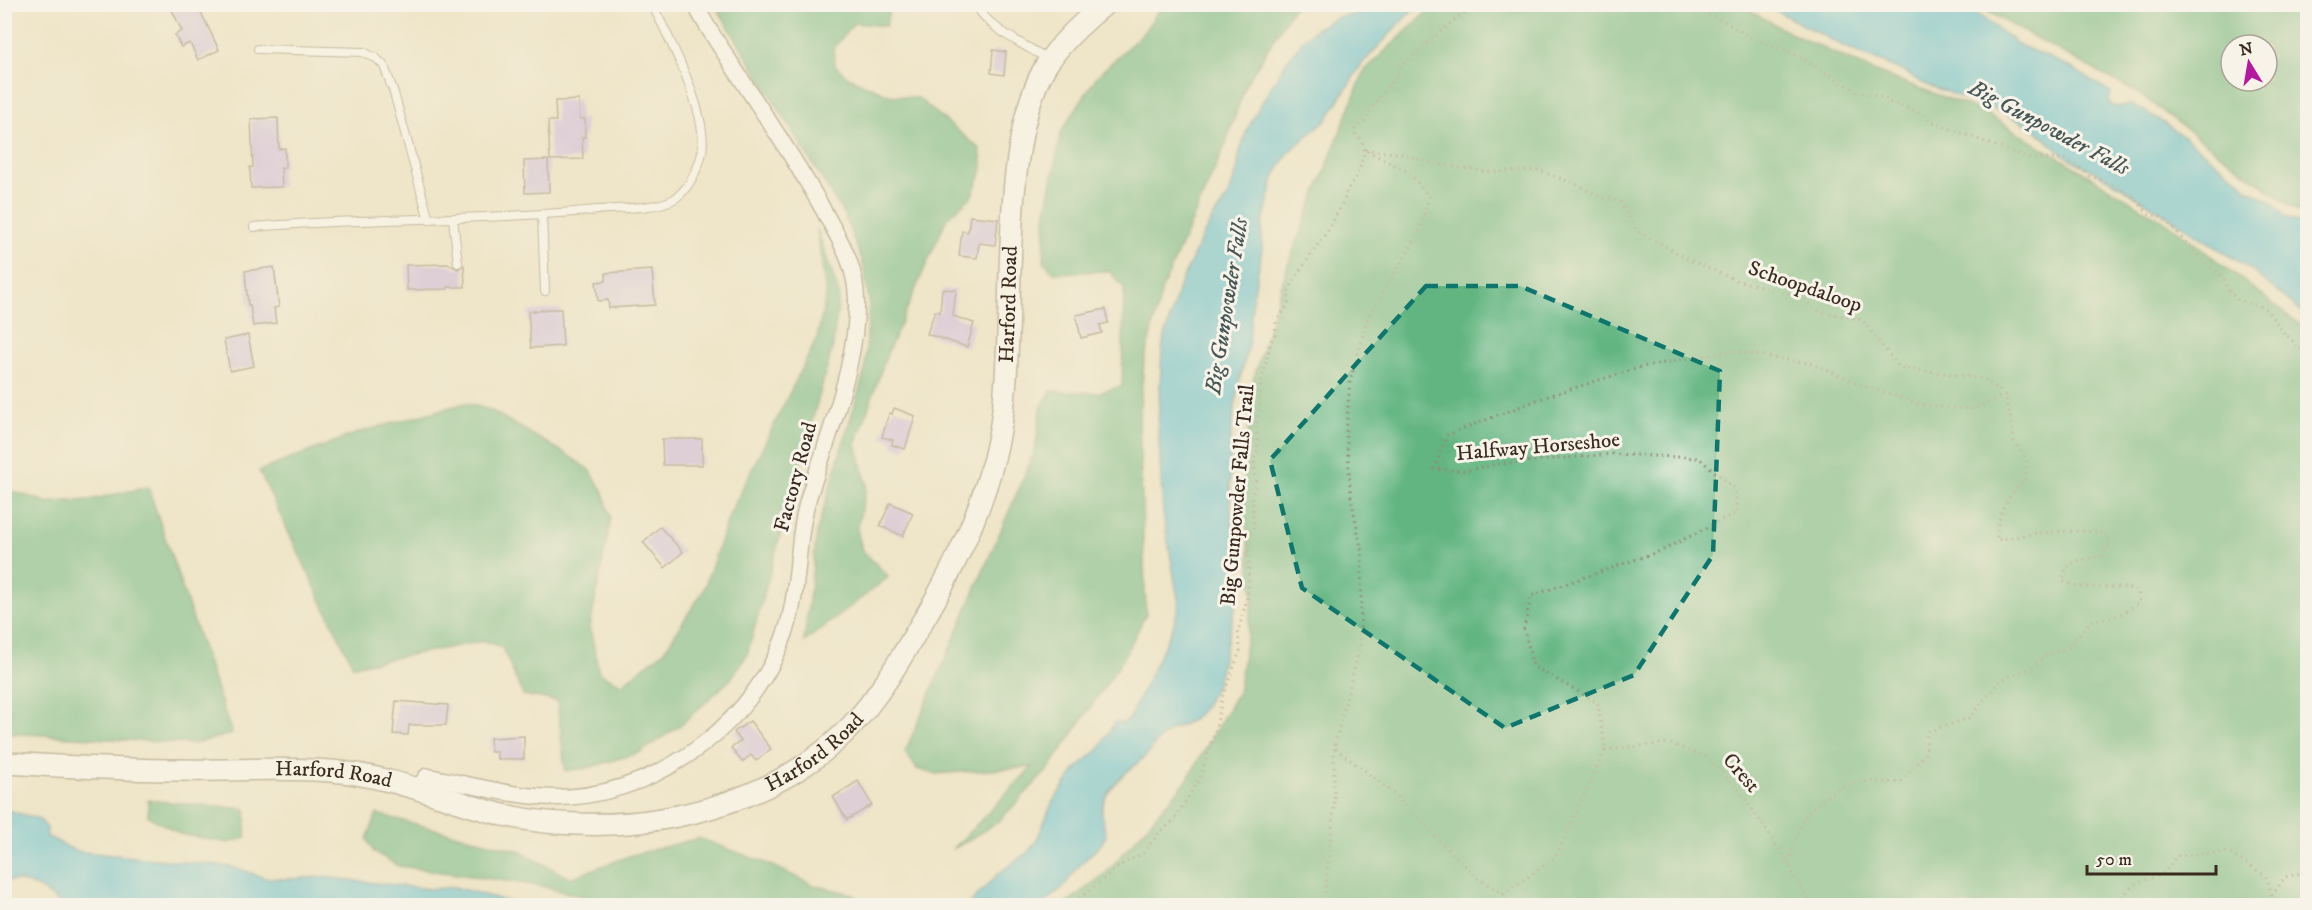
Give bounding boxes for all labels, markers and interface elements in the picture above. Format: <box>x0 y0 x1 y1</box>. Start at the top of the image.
north arrow <box>2219 33 2279 93</box>
text: N <box>2238 38 2255 60</box>
water label: Big Gunpowder Falls <box>1963 74 2135 182</box>
water label: Big Gunpowder Falls <box>1200 215 1254 397</box>
street label: Harford Road <box>994 245 1024 364</box>
street label: Schoopdaloop <box>1745 255 1865 319</box>
street label: Big Gunpowder Falls Trail <box>1215 383 1261 607</box>
street label: Factory Road <box>769 419 823 535</box>
street label: Halfway Horseshoe <box>1455 427 1621 467</box>
street label: Harford Road <box>761 707 870 798</box>
street label: Crest <box>1717 748 1765 798</box>
street label: Harford Road <box>275 756 395 794</box>
scale bar <box>2087 838 2216 876</box>
text: 50 m <box>2096 849 2132 871</box>

